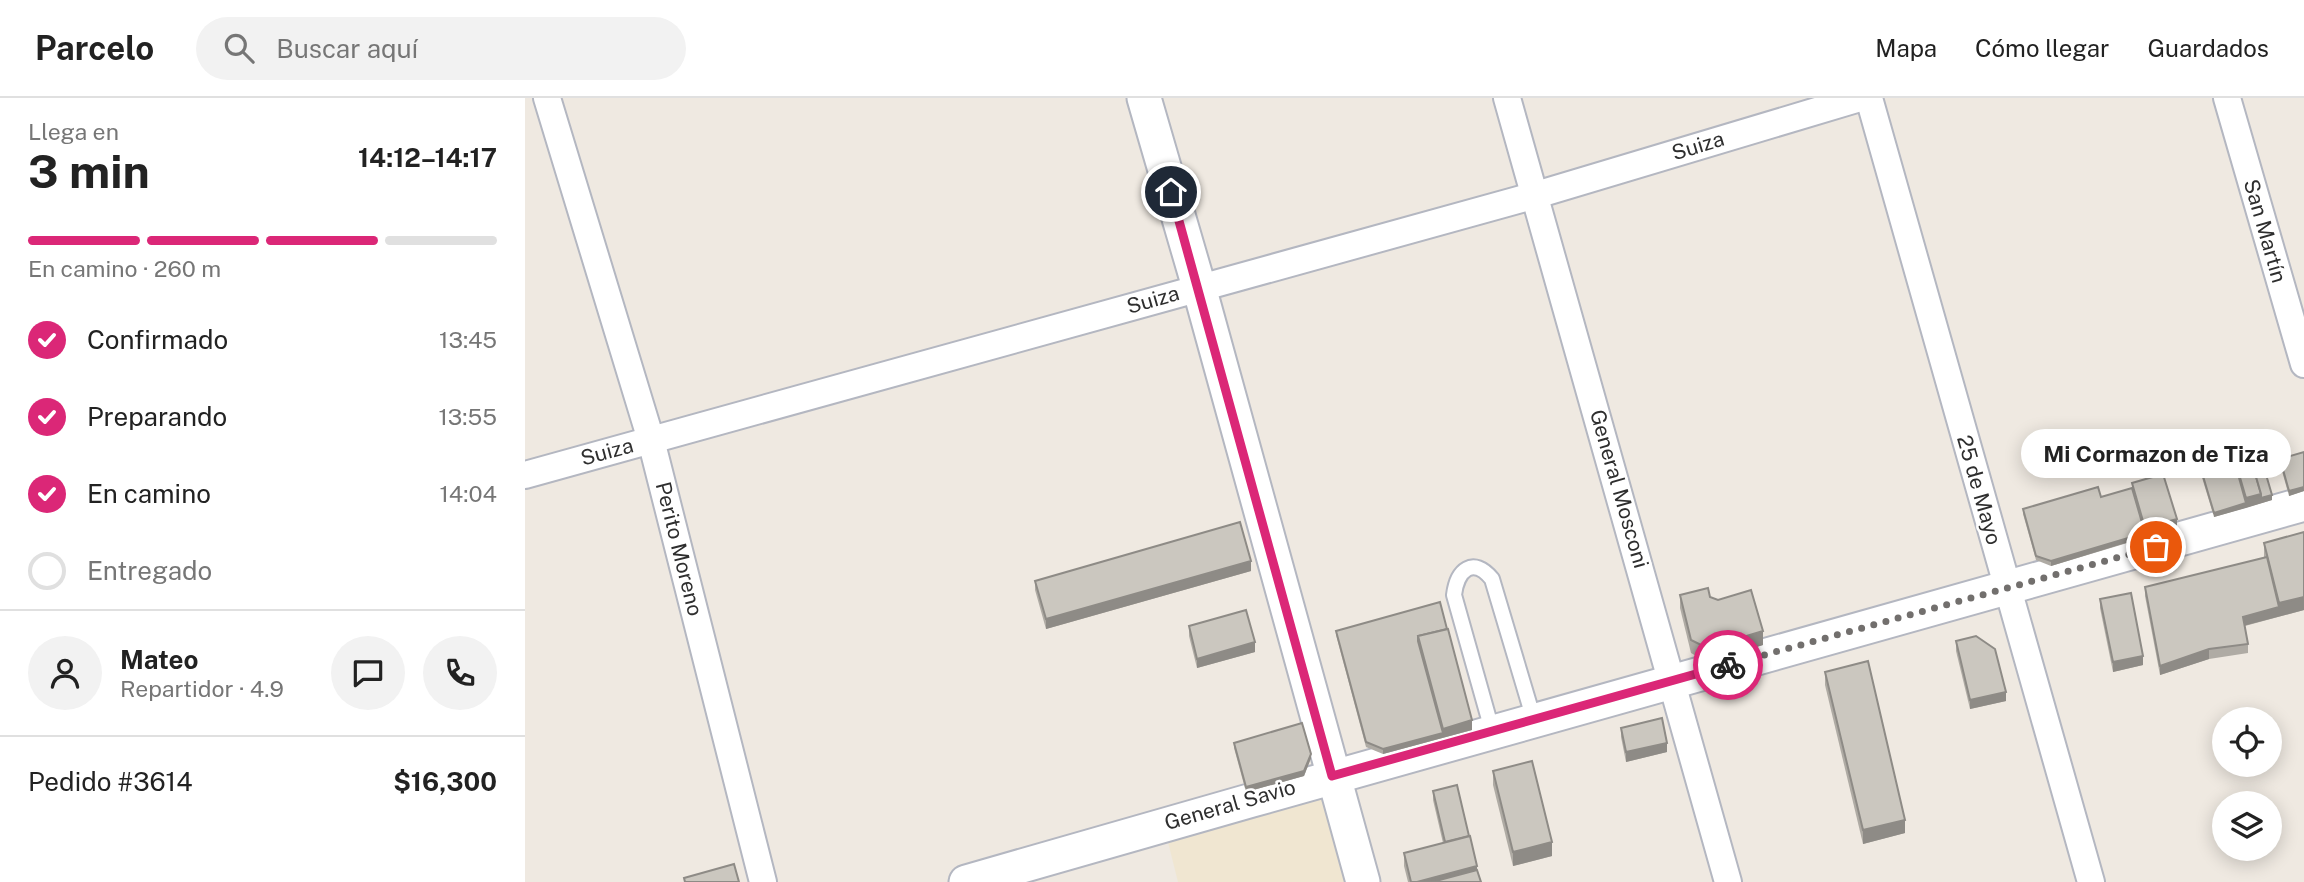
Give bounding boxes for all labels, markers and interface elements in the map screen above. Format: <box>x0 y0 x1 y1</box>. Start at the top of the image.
search box <box>196 17 686 80</box>
text: Parcelo <box>35 29 154 67</box>
icon: search <box>220 29 258 67</box>
text: Buscar aquí <box>276 33 418 64</box>
text: Mapa <box>1875 34 1937 62</box>
text: Cómo llegar <box>1975 34 2109 62</box>
text: Guardados <box>2147 34 2269 62</box>
text: Llega en <box>28 118 119 145</box>
street label: Suiza <box>1669 126 1727 165</box>
text: 14:12–14:17 <box>358 142 497 173</box>
text: 3 min <box>28 144 150 198</box>
pin <box>1141 162 1201 222</box>
icon: home <box>1152 173 1190 211</box>
street label: San Martín <box>2239 176 2292 285</box>
text: En camino · 260 m <box>28 255 221 282</box>
street label: Suiza <box>1124 280 1182 319</box>
icon: check <box>28 321 66 359</box>
text: Confirmado <box>87 324 228 355</box>
text: 13:45 <box>439 326 497 353</box>
icon: check <box>28 398 66 436</box>
text: Preparando <box>87 401 227 432</box>
text: 13:55 <box>439 403 497 430</box>
street label: General Mosconi <box>1585 407 1654 571</box>
callout: Mi Cormazon de Tiza <box>2021 428 2291 477</box>
street label: 25 de Mayo <box>1952 432 2007 548</box>
street label: Suiza <box>578 433 636 471</box>
text: Mi Cormazon de Tiza <box>2043 440 2269 467</box>
icon: check <box>28 475 66 513</box>
text: En camino <box>87 478 211 509</box>
street label: Perito Moreno <box>651 479 708 619</box>
text: 14:04 <box>440 480 497 507</box>
pin <box>2126 517 2186 577</box>
icon: bag <box>2137 528 2175 566</box>
text: Entregado <box>87 555 212 586</box>
courier <box>1693 630 1763 700</box>
button: person <box>28 636 102 710</box>
button: chat <box>331 636 405 710</box>
button: phone <box>423 636 497 710</box>
text: Mateo <box>120 644 198 675</box>
icon: bike <box>1709 646 1747 684</box>
text: Repartidor · 4.9 <box>120 675 284 702</box>
map controls <box>2212 707 2282 861</box>
button: locate <box>2212 707 2282 777</box>
text: Pedido #3614 <box>28 766 193 797</box>
text: $16,300 <box>393 766 497 797</box>
street label: General Savio <box>1161 774 1298 835</box>
button: layers <box>2212 791 2282 861</box>

